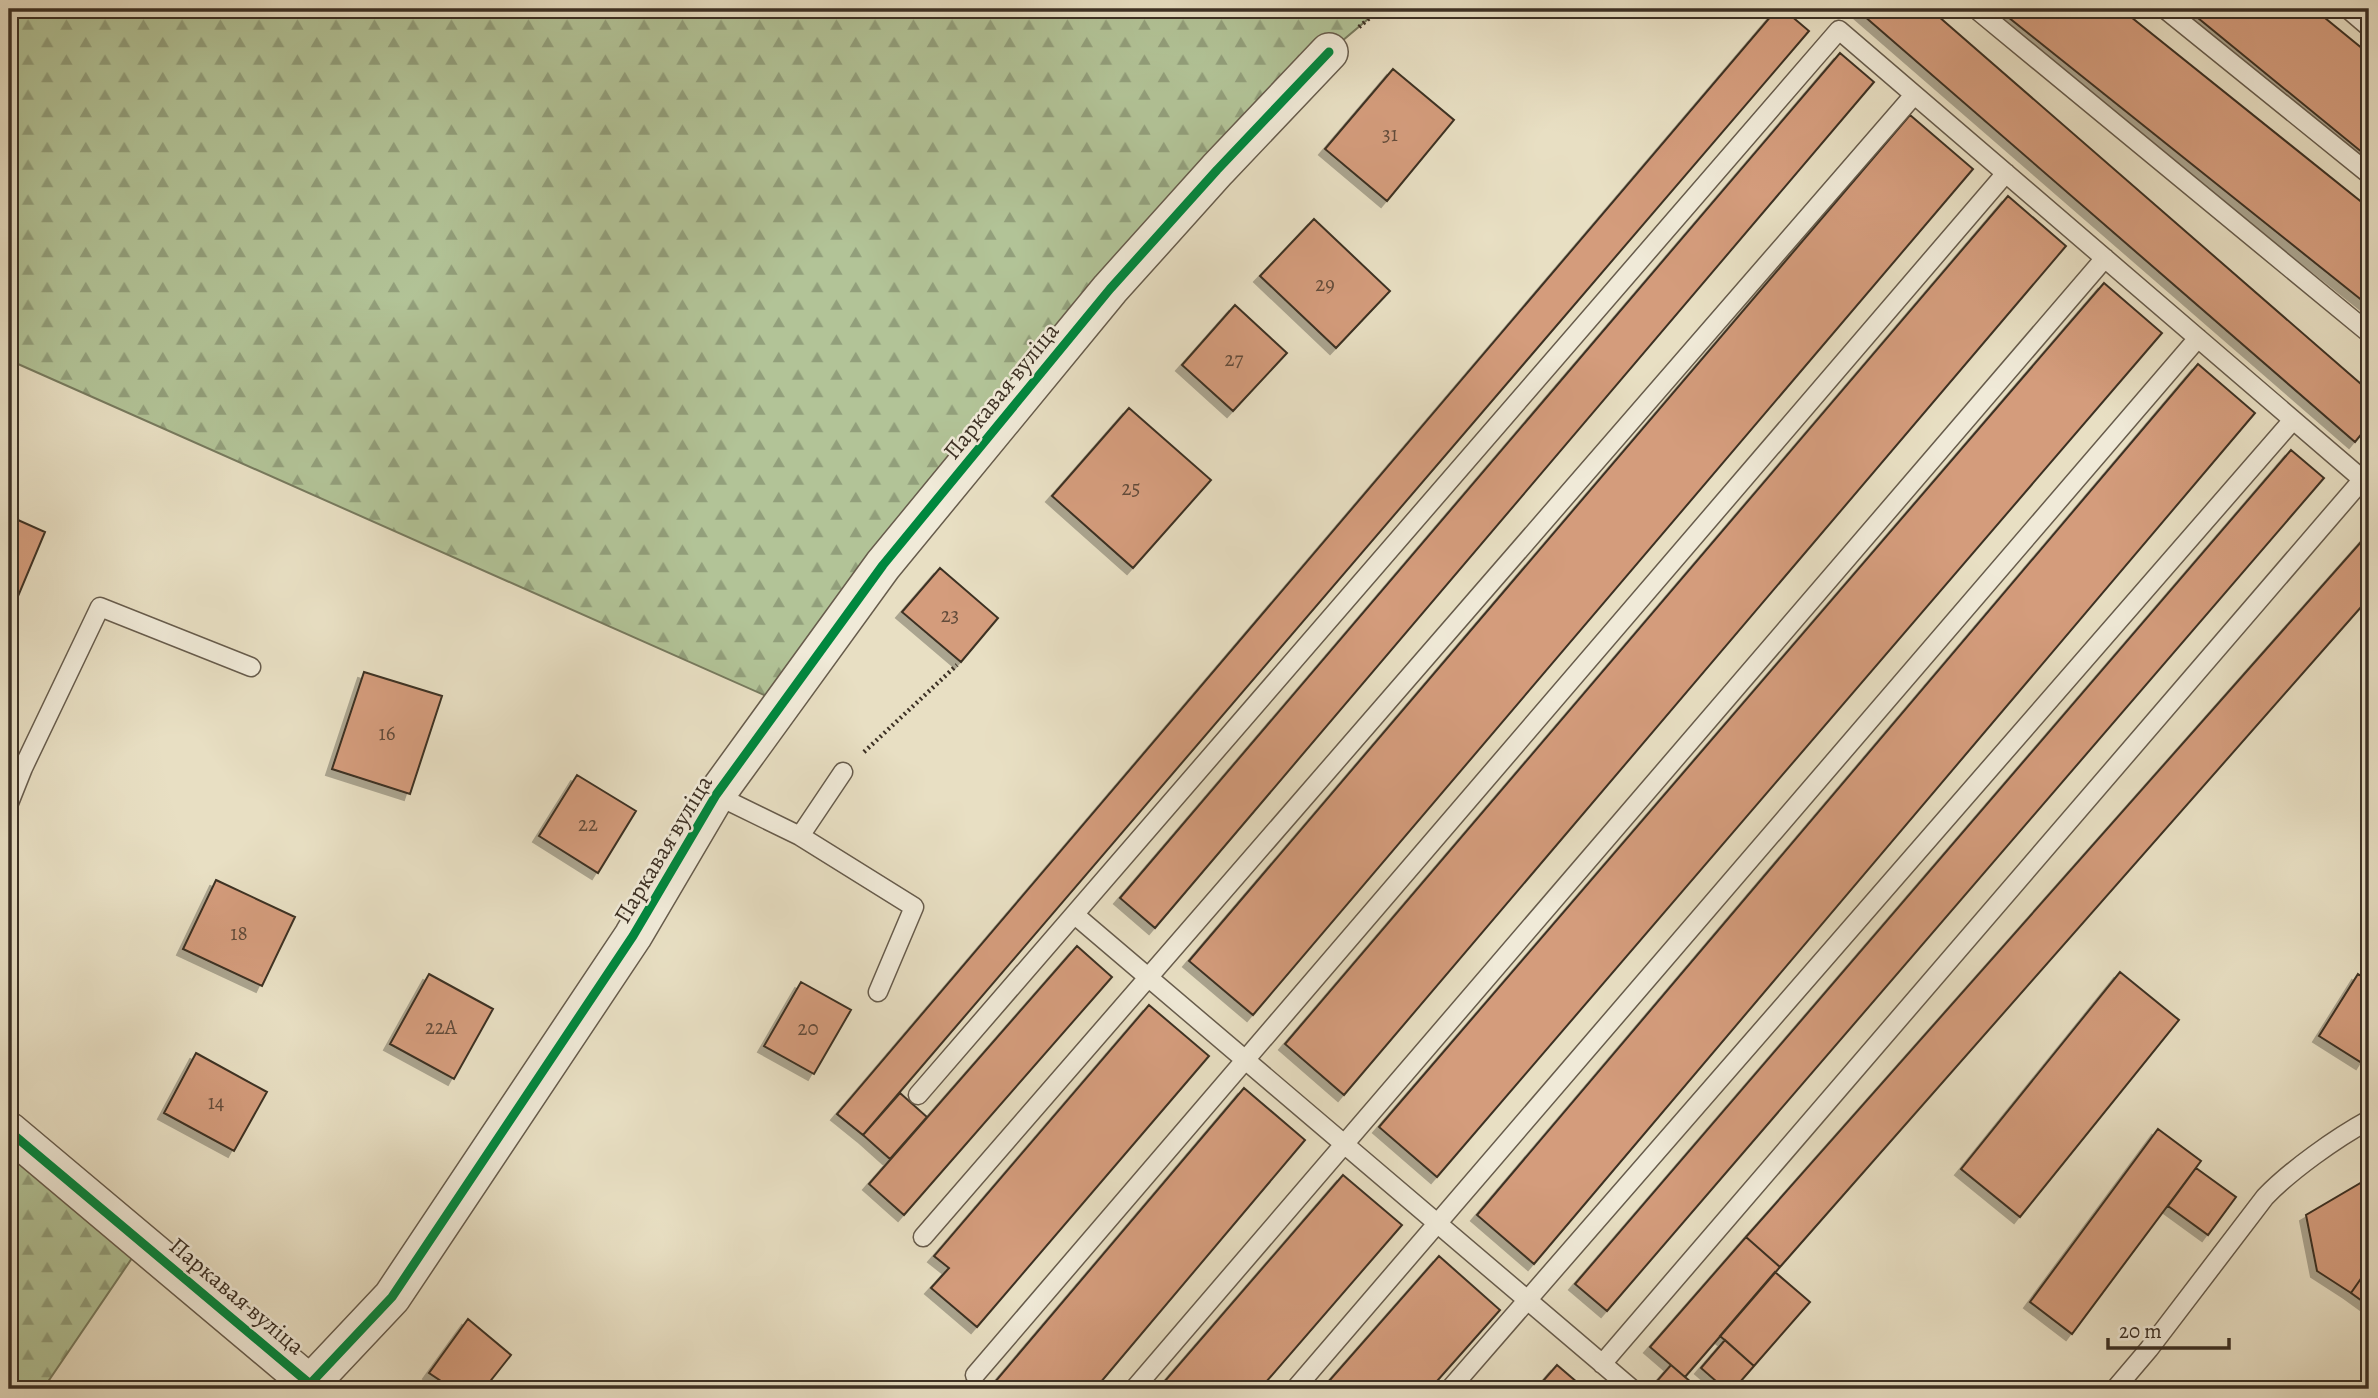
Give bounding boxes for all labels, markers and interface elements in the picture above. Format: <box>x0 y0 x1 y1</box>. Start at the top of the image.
house number: 31 <box>1382 120 1398 148</box>
house number: 29 <box>1315 270 1335 298</box>
street label: Паркавая вуліца <box>936 316 1066 466</box>
house number: 27 <box>1225 345 1244 373</box>
house number: 25 <box>1121 474 1141 502</box>
house number: 23 <box>941 601 959 629</box>
house number: 16 <box>379 719 396 747</box>
street label: Паркавая вуліца <box>606 769 720 929</box>
house number: 22 <box>578 810 598 838</box>
house number: 18 <box>230 919 248 947</box>
house number: 22А <box>425 1013 458 1041</box>
house number: 20 <box>797 1014 819 1042</box>
house number: 14 <box>208 1088 224 1116</box>
street label: Паркавая вуліца <box>163 1230 311 1362</box>
scale bar <box>2108 1307 2229 1351</box>
text: 20 m <box>2119 1317 2162 1345</box>

